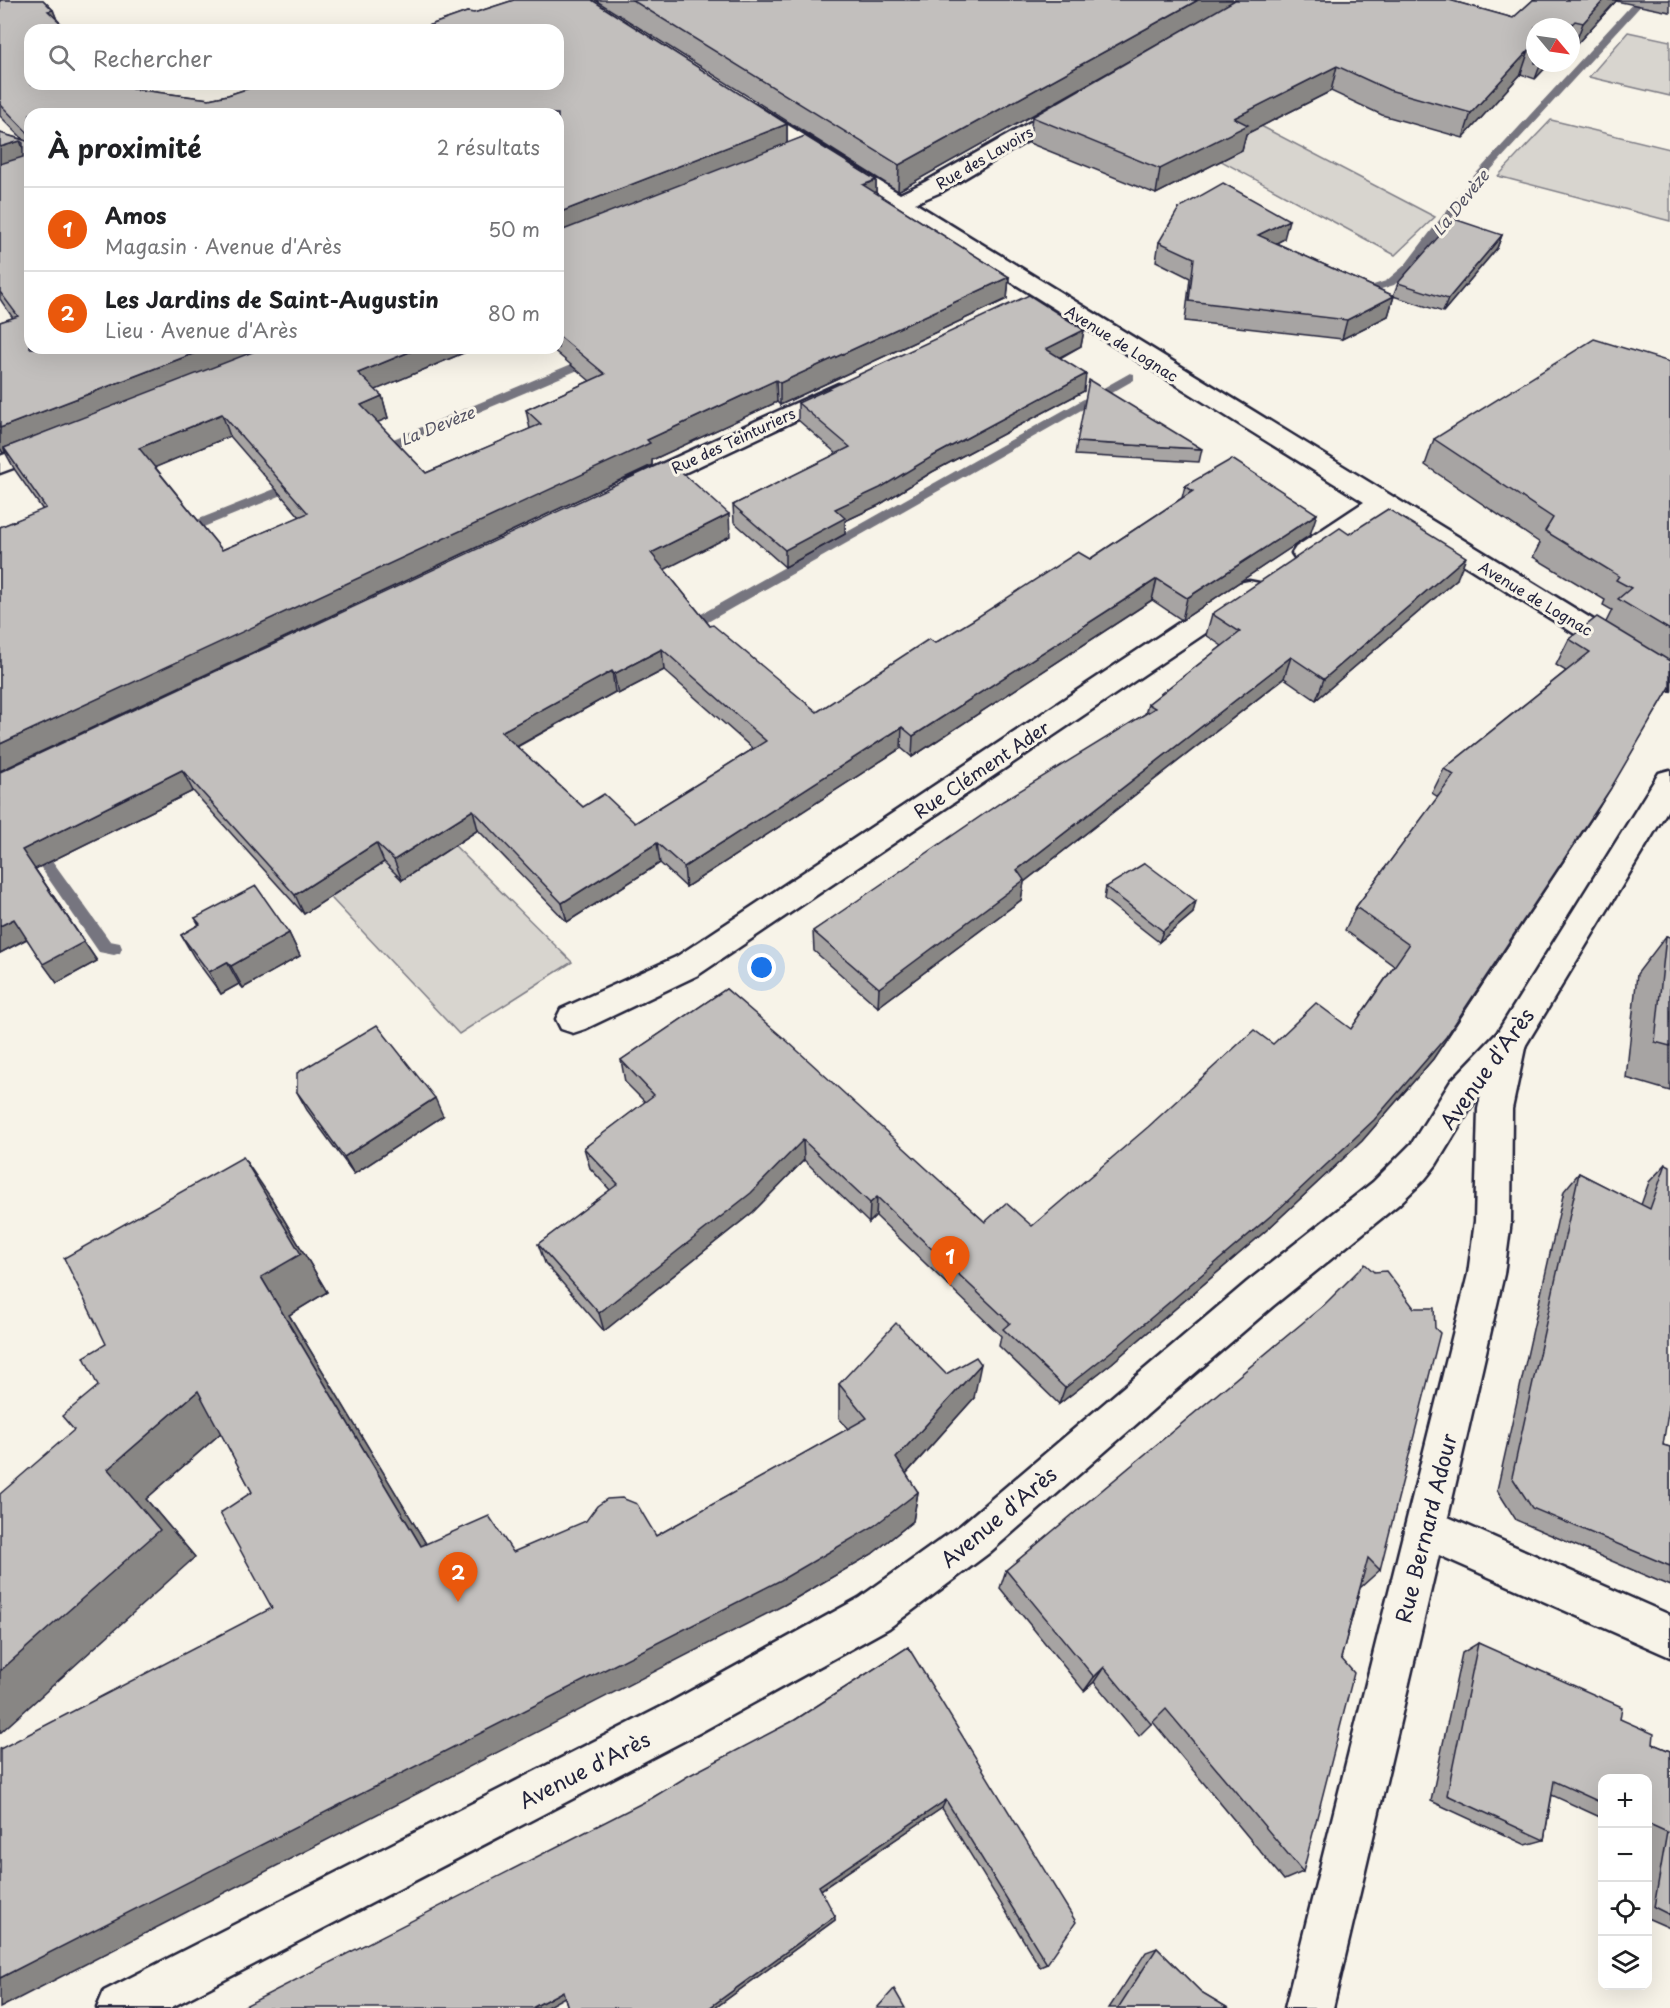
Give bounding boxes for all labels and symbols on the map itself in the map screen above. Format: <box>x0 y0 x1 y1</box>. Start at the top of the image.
north arrow <box>1526 18 1580 72</box>
street label: Rue des Lavoirs <box>931 120 1037 194</box>
water label: La Devèze <box>1426 163 1495 240</box>
street label: Avenue de Lognac <box>1061 299 1183 387</box>
water label: La Devèze <box>396 399 479 451</box>
street label: Rue des Teinturiers <box>667 401 799 479</box>
street label: Avenue de Lognac <box>1475 555 1597 641</box>
street label: Rue Clément Ader <box>908 713 1055 824</box>
your location <box>747 953 776 982</box>
street label: Avenue d'Arès <box>1431 1001 1541 1135</box>
pin: 1 <box>930 1236 970 1286</box>
street label: Rue Bernard Adour <box>1386 1430 1464 1626</box>
street label: Avenue d'Arès <box>933 1458 1063 1574</box>
pin: 2 <box>438 1552 478 1602</box>
street label: Avenue d'Arès <box>513 1722 655 1816</box>

